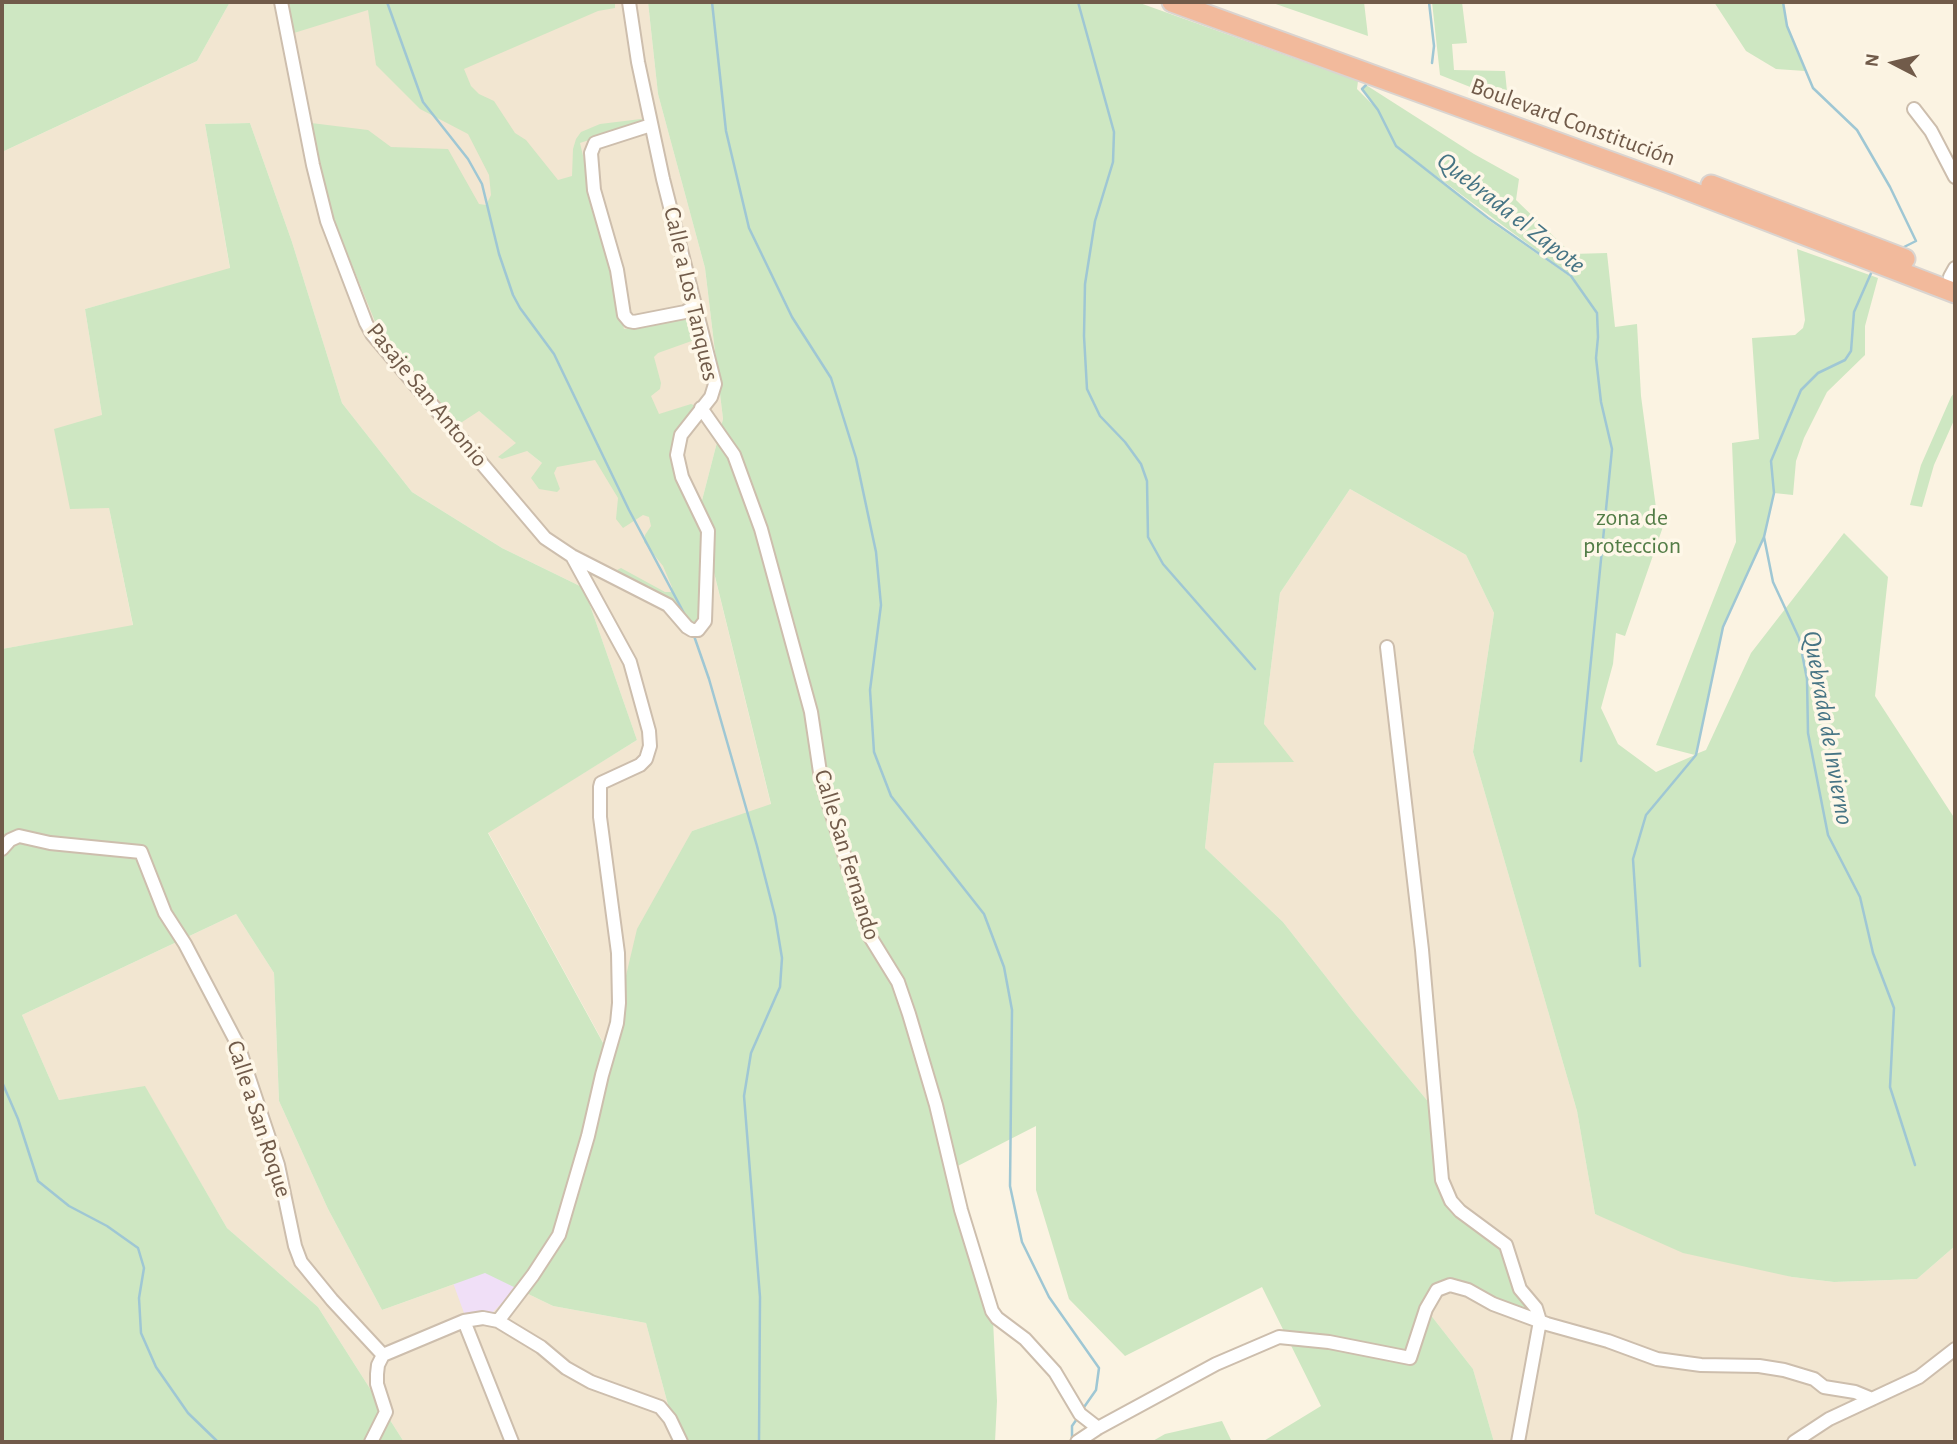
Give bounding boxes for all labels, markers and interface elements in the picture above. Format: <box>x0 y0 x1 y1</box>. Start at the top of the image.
north arrow <box>1859 28 1929 98</box>
text: N <box>1862 53 1883 68</box>
street label: Boulevard Constitución <box>1467 72 1679 172</box>
water label: Quebrada el Zapote <box>1431 145 1591 281</box>
street label: Calle a Los Tanques <box>657 204 725 384</box>
street label: Pasaje San Antonio <box>360 317 494 473</box>
park label: zona de proteccion <box>1583 504 1681 560</box>
water label: Quebrada de Invierno <box>1796 629 1860 827</box>
street label: Calle San Fernando <box>807 766 887 944</box>
street label: Calle a San Roque <box>220 1037 298 1201</box>

